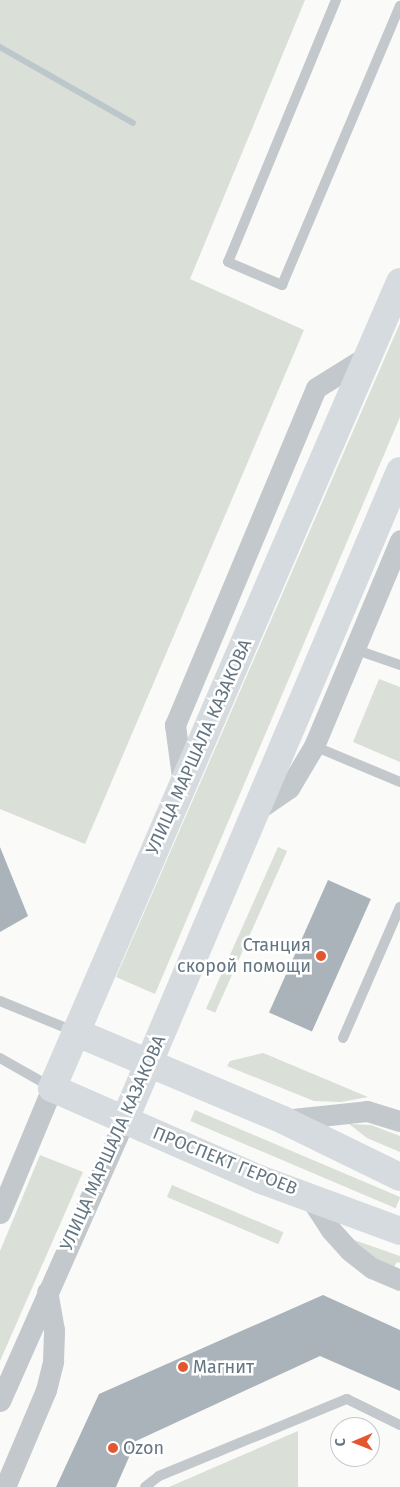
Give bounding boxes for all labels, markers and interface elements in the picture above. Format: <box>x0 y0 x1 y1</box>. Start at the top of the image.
street label: УЛИЦА МАРШАЛА КАЗАКОВА <box>142 636 256 858</box>
place label: Станция скорой помощи <box>177 935 311 978</box>
marker: Станция скорой помощи <box>315 950 327 962</box>
street label: УЛИЦА МАРШАЛА КАЗАКОВА <box>56 1032 170 1254</box>
street label: ПРОСПЕКТ ГЕРОЕВ <box>150 1122 300 1200</box>
place label: Магнит <box>193 1356 254 1378</box>
marker: Магнит <box>177 1361 189 1373</box>
north arrow <box>330 1417 380 1467</box>
place label: Ozon <box>123 1437 164 1459</box>
text: С <box>332 1438 349 1446</box>
marker: Ozon <box>107 1442 119 1454</box>

